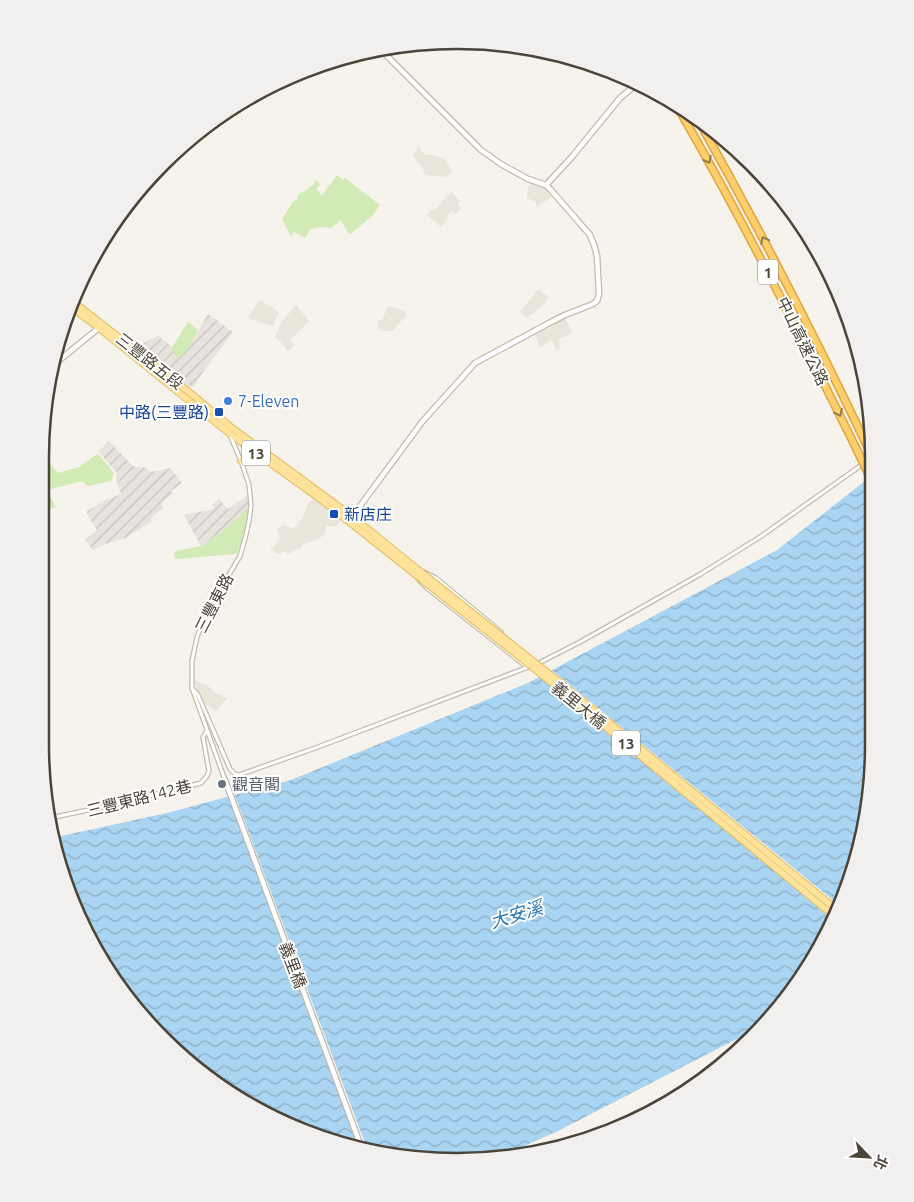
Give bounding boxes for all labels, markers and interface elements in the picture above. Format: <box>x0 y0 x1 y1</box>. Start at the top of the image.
one-way arrow <box>702 155 712 164</box>
one-way arrow <box>760 236 770 245</box>
road number: 1 <box>758 260 778 284</box>
street label: 中山高速公路 <box>774 294 832 388</box>
street label: 三豐路五段 <box>113 329 187 393</box>
place label: 7-Eleven <box>238 392 299 410</box>
marker: 7-Eleven <box>222 395 234 407</box>
place label: 中路(三豐路) <box>119 403 209 422</box>
marker: 中路(三豐路) <box>213 406 225 418</box>
one-way arrow <box>833 408 843 417</box>
road number: 13 <box>242 440 270 466</box>
place label: 新店庄 <box>344 505 392 523</box>
marker: 新店庄 <box>328 508 340 520</box>
street label: 三豐東路 <box>191 570 237 636</box>
street label: 義里大橋 <box>548 678 610 732</box>
road number: 13 <box>612 730 640 756</box>
place label: 觀音閣 <box>232 775 280 793</box>
street label: 三豐東路142巷 <box>85 776 193 820</box>
marker: 觀音閣 <box>216 778 228 790</box>
water label: 大安溪 <box>487 896 548 931</box>
street label: 義里橋 <box>276 939 310 991</box>
north arrow <box>844 1132 894 1182</box>
text: 北 <box>871 1153 891 1172</box>

